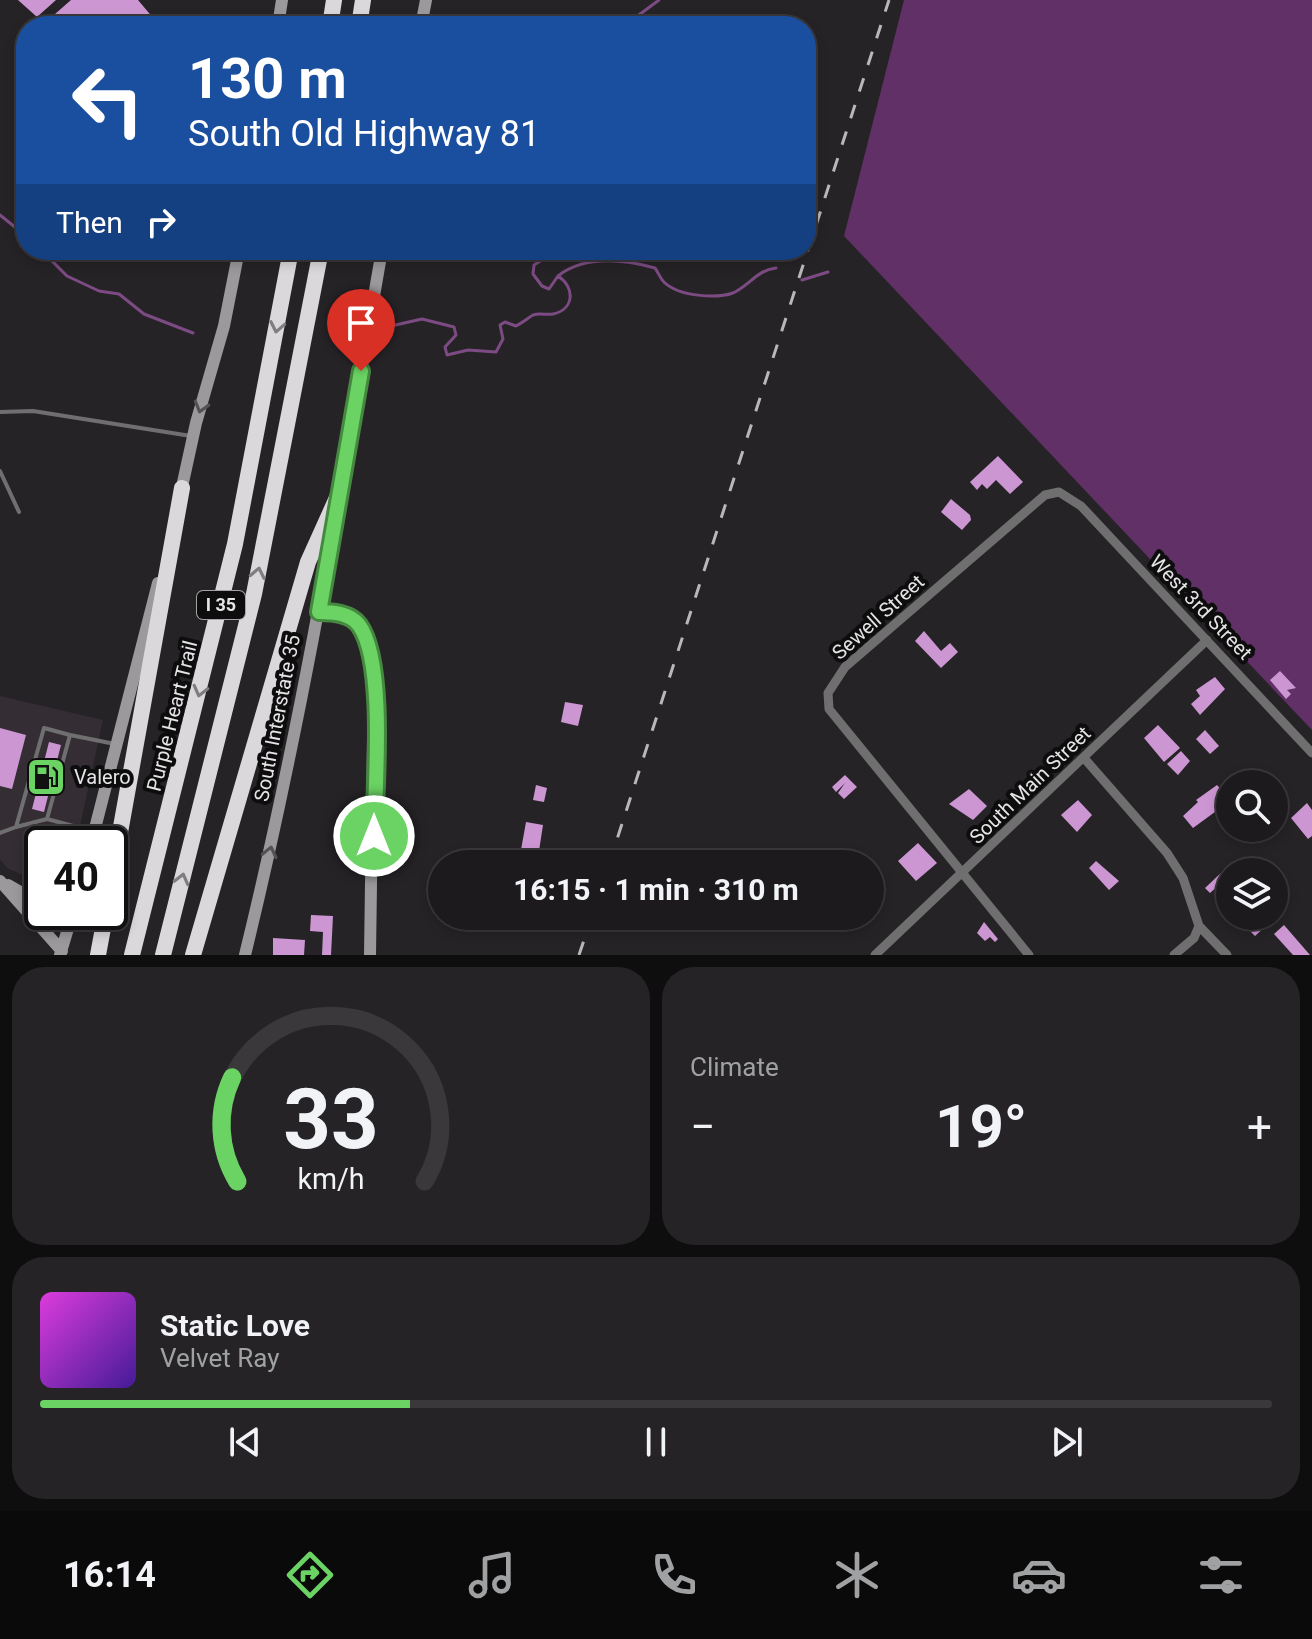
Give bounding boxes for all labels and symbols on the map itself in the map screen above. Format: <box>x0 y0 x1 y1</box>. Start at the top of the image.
pin <box>327 289 395 371</box>
one-way arrow <box>270 320 287 334</box>
one-way arrow <box>193 400 210 414</box>
street label: West 3rd Street <box>1145 549 1257 665</box>
one-way arrow <box>249 566 266 580</box>
street label: Sewell Street <box>827 569 929 665</box>
road number: I 35 <box>197 591 245 619</box>
street label: South Interstate 35 <box>249 632 305 804</box>
street label: Purple Heart Trail <box>142 638 202 794</box>
one-way arrow <box>192 683 209 697</box>
street label: South Main Street <box>965 721 1095 849</box>
fuel station icon: Valero <box>25 756 67 798</box>
place label: Valero <box>74 765 131 789</box>
position arrow <box>332 794 416 878</box>
speed limit sign: 40 <box>24 826 128 930</box>
one-way arrow <box>261 846 278 859</box>
one-way arrow <box>172 873 189 887</box>

